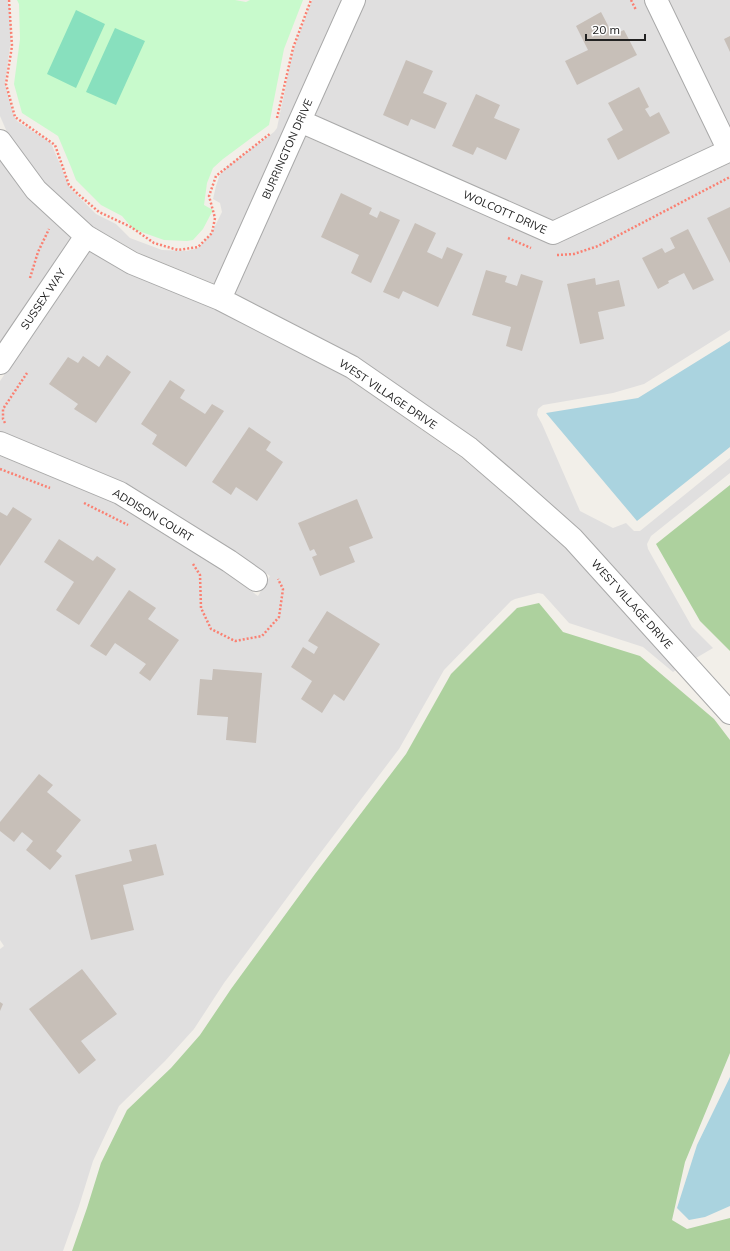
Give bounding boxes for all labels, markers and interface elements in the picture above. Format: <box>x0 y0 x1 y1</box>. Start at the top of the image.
scale bar <box>586 16 645 42</box>
text: 20 m <box>592 22 620 37</box>
street label: BURRINGTON DRIVE <box>259 97 315 201</box>
street label: WOLCOTT DRIVE <box>461 187 549 237</box>
street label: SUSSEX WAY <box>17 266 69 332</box>
street label: WEST VILLAGE DRIVE <box>336 356 440 432</box>
street label: ADDISON COURT <box>110 485 196 545</box>
street label: WEST VILLAGE DRIVE <box>588 556 676 652</box>

